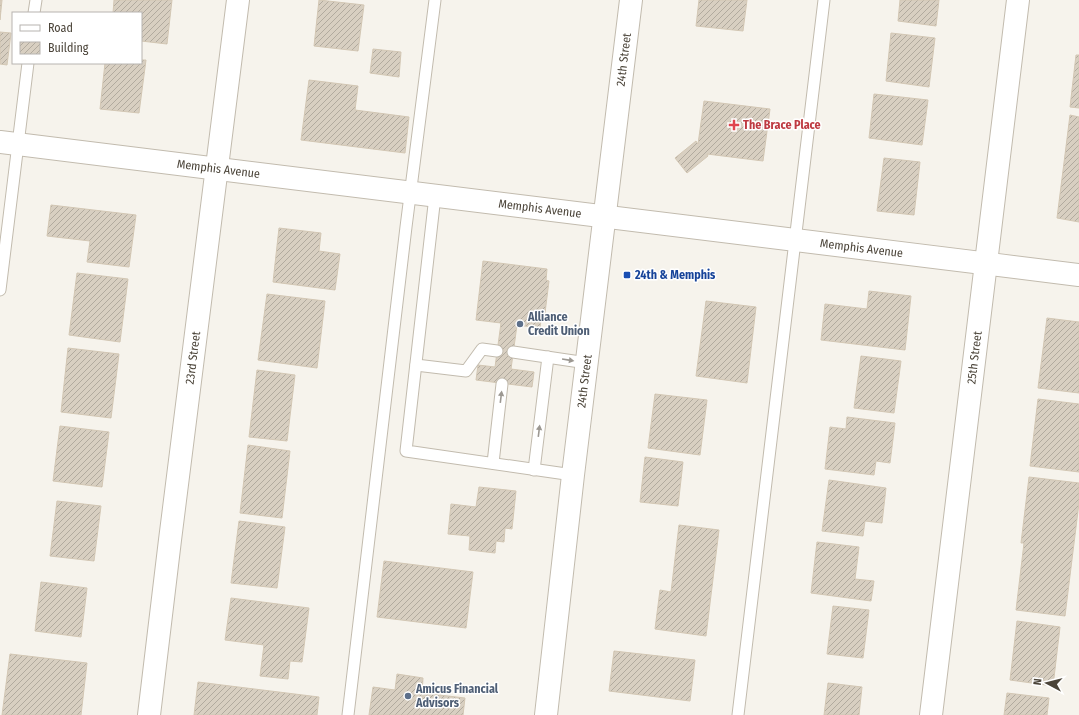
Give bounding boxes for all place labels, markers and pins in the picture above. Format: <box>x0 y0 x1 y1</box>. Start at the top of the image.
place label: The Brace Place <box>743 118 821 132</box>
marker: The Brace Place <box>728 119 740 131</box>
place label: 24th & Memphis <box>634 268 716 282</box>
marker: 24th & Memphis <box>622 270 632 280</box>
place label: Alliance Credit Union <box>527 310 590 338</box>
marker: Alliance Credit Union <box>515 319 525 329</box>
place label: Amicus Financial Advisors <box>415 682 499 710</box>
marker: Amicus Financial Advisors <box>403 691 413 701</box>

